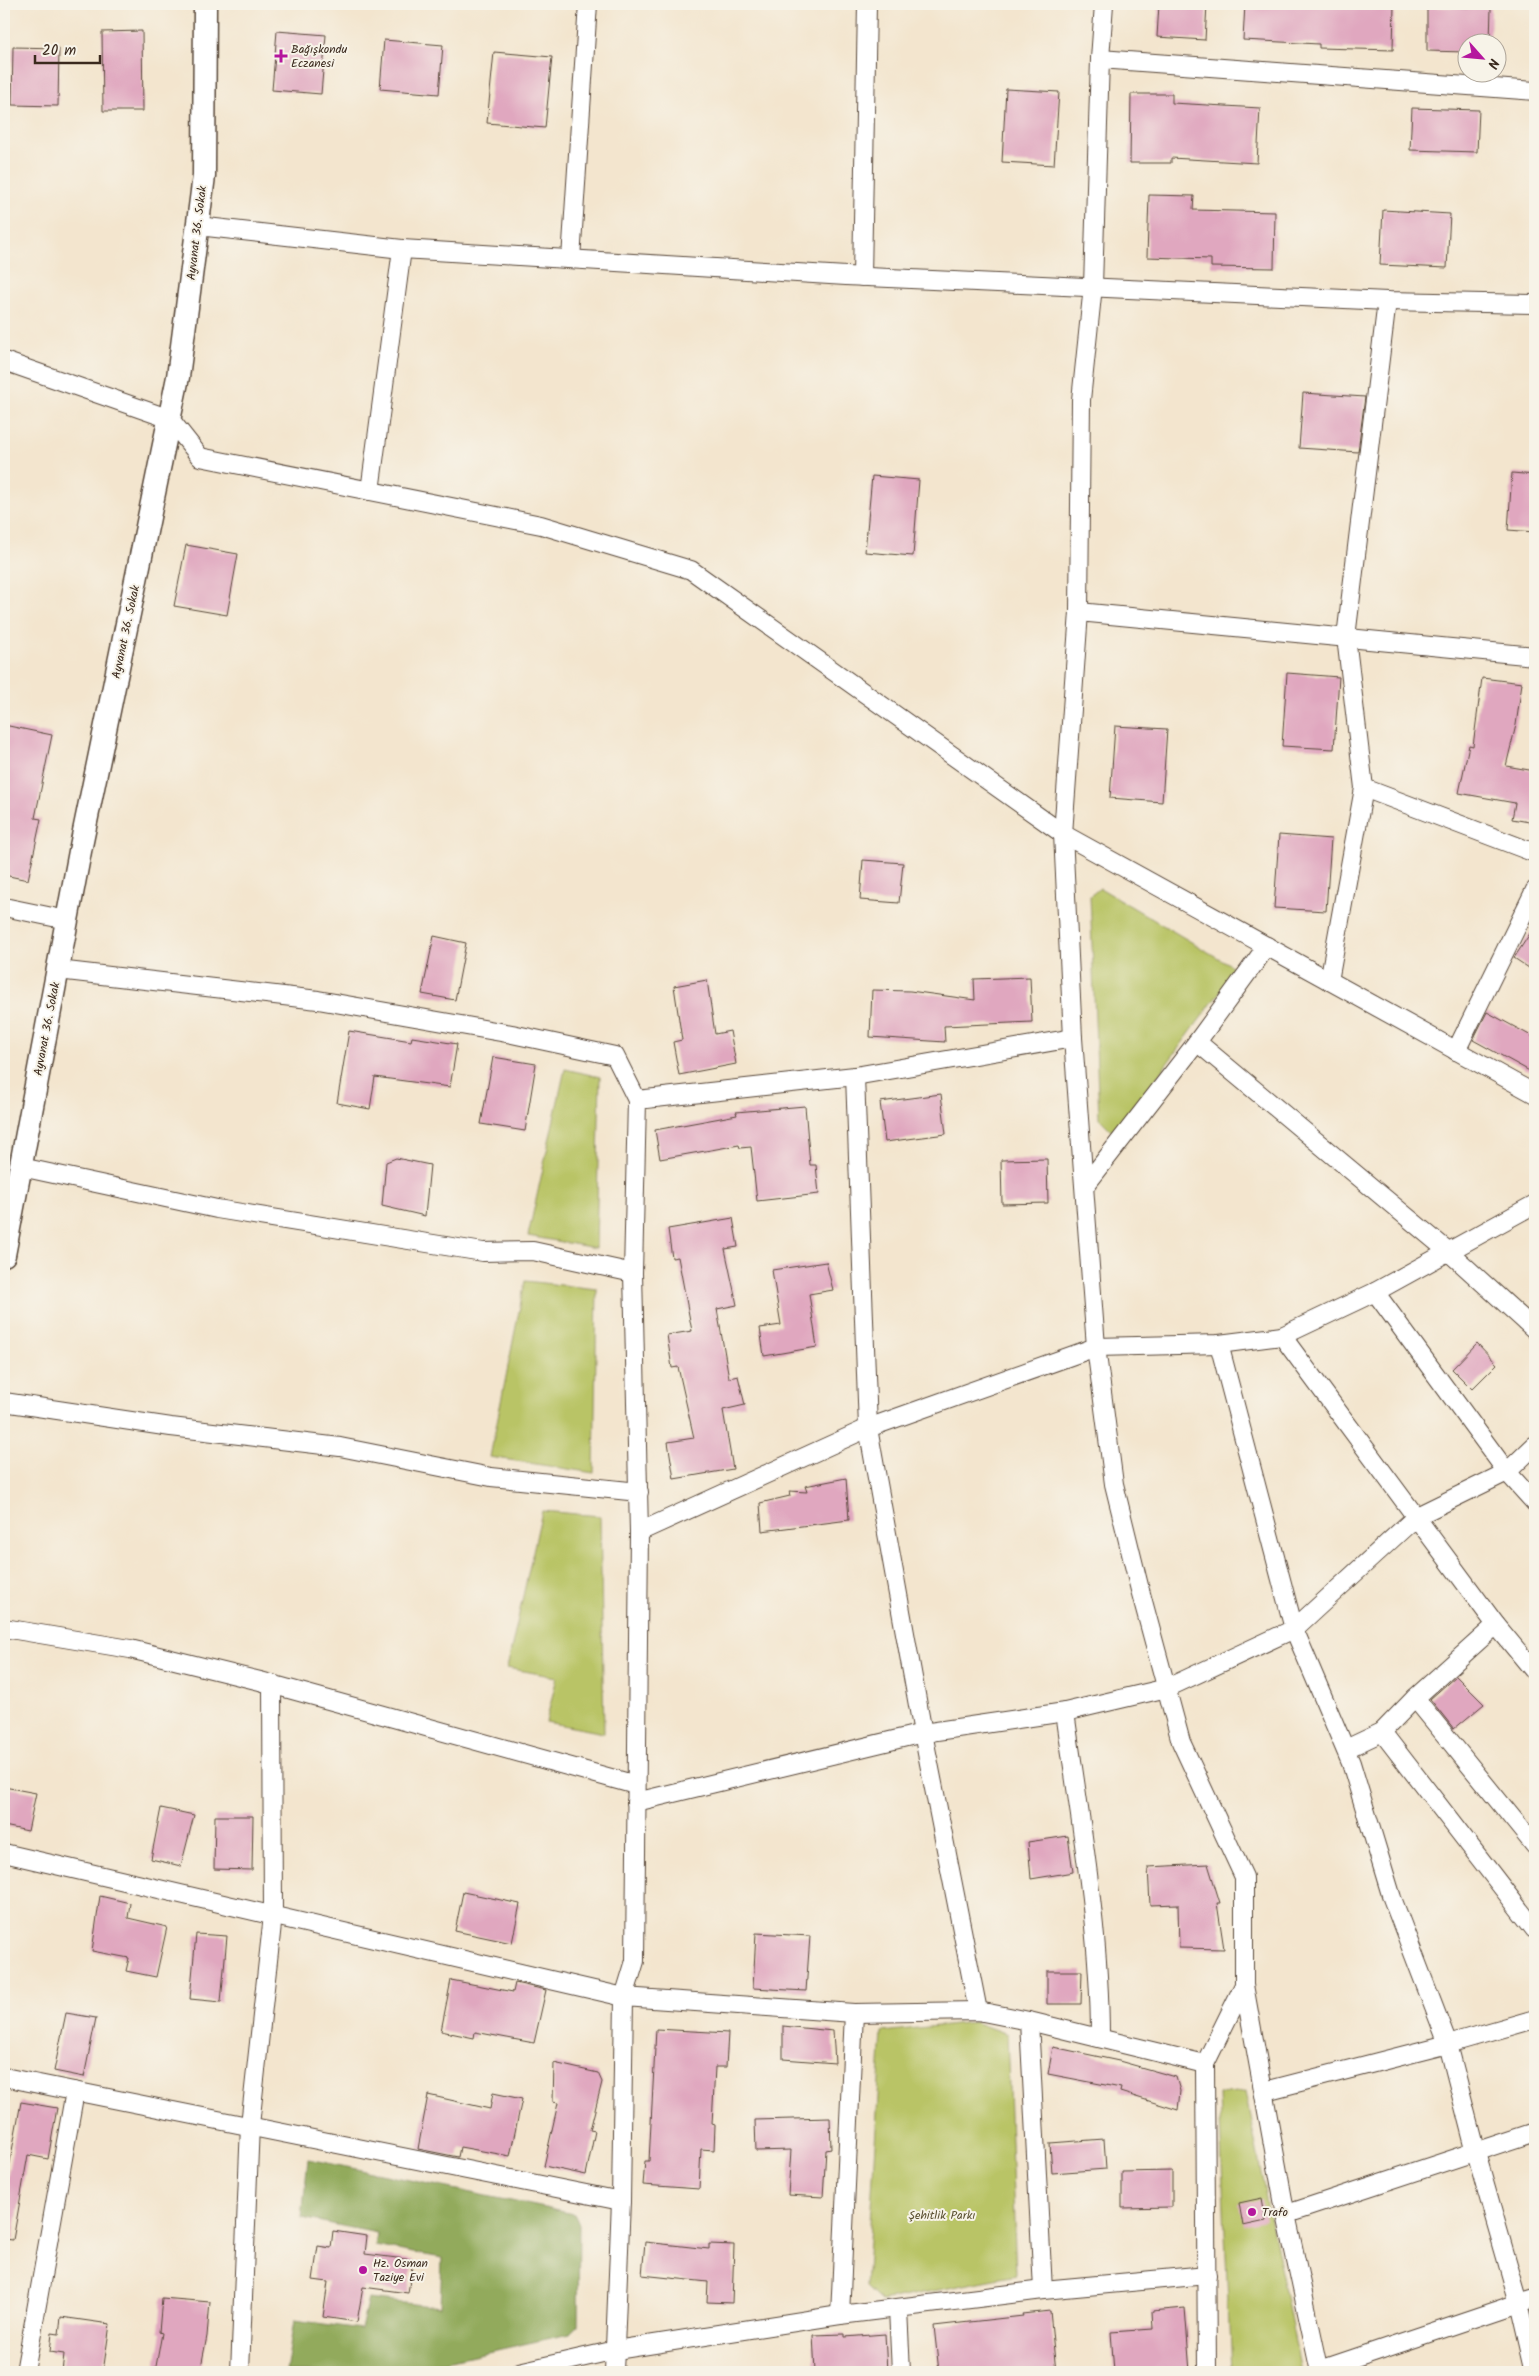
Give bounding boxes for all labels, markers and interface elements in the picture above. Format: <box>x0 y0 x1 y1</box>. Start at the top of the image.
scale bar <box>35 32 100 64</box>
north arrow <box>1456 32 1506 82</box>
text: 20 m <box>42 39 76 63</box>
place label: Bağışkondu Eczanesi <box>291 40 348 73</box>
marker: Bağışkondu Eczanesi <box>275 50 287 62</box>
text: N <box>1481 55 1505 73</box>
street label: Ayvanat 36. Sokak <box>182 184 212 281</box>
street label: Ayvanat 36. Sokak <box>107 583 145 680</box>
street label: Ayvanat 36. Sokak <box>29 980 65 1077</box>
place label: Trafo <box>1262 2203 1288 2222</box>
park label: Şehitlik Parkı <box>909 2206 975 2225</box>
marker: Trafo <box>1246 2206 1258 2218</box>
place label: Hz. Osman Taziye Evi <box>373 2254 428 2287</box>
marker: Hz. Osman Taziye Evi <box>357 2264 369 2276</box>

